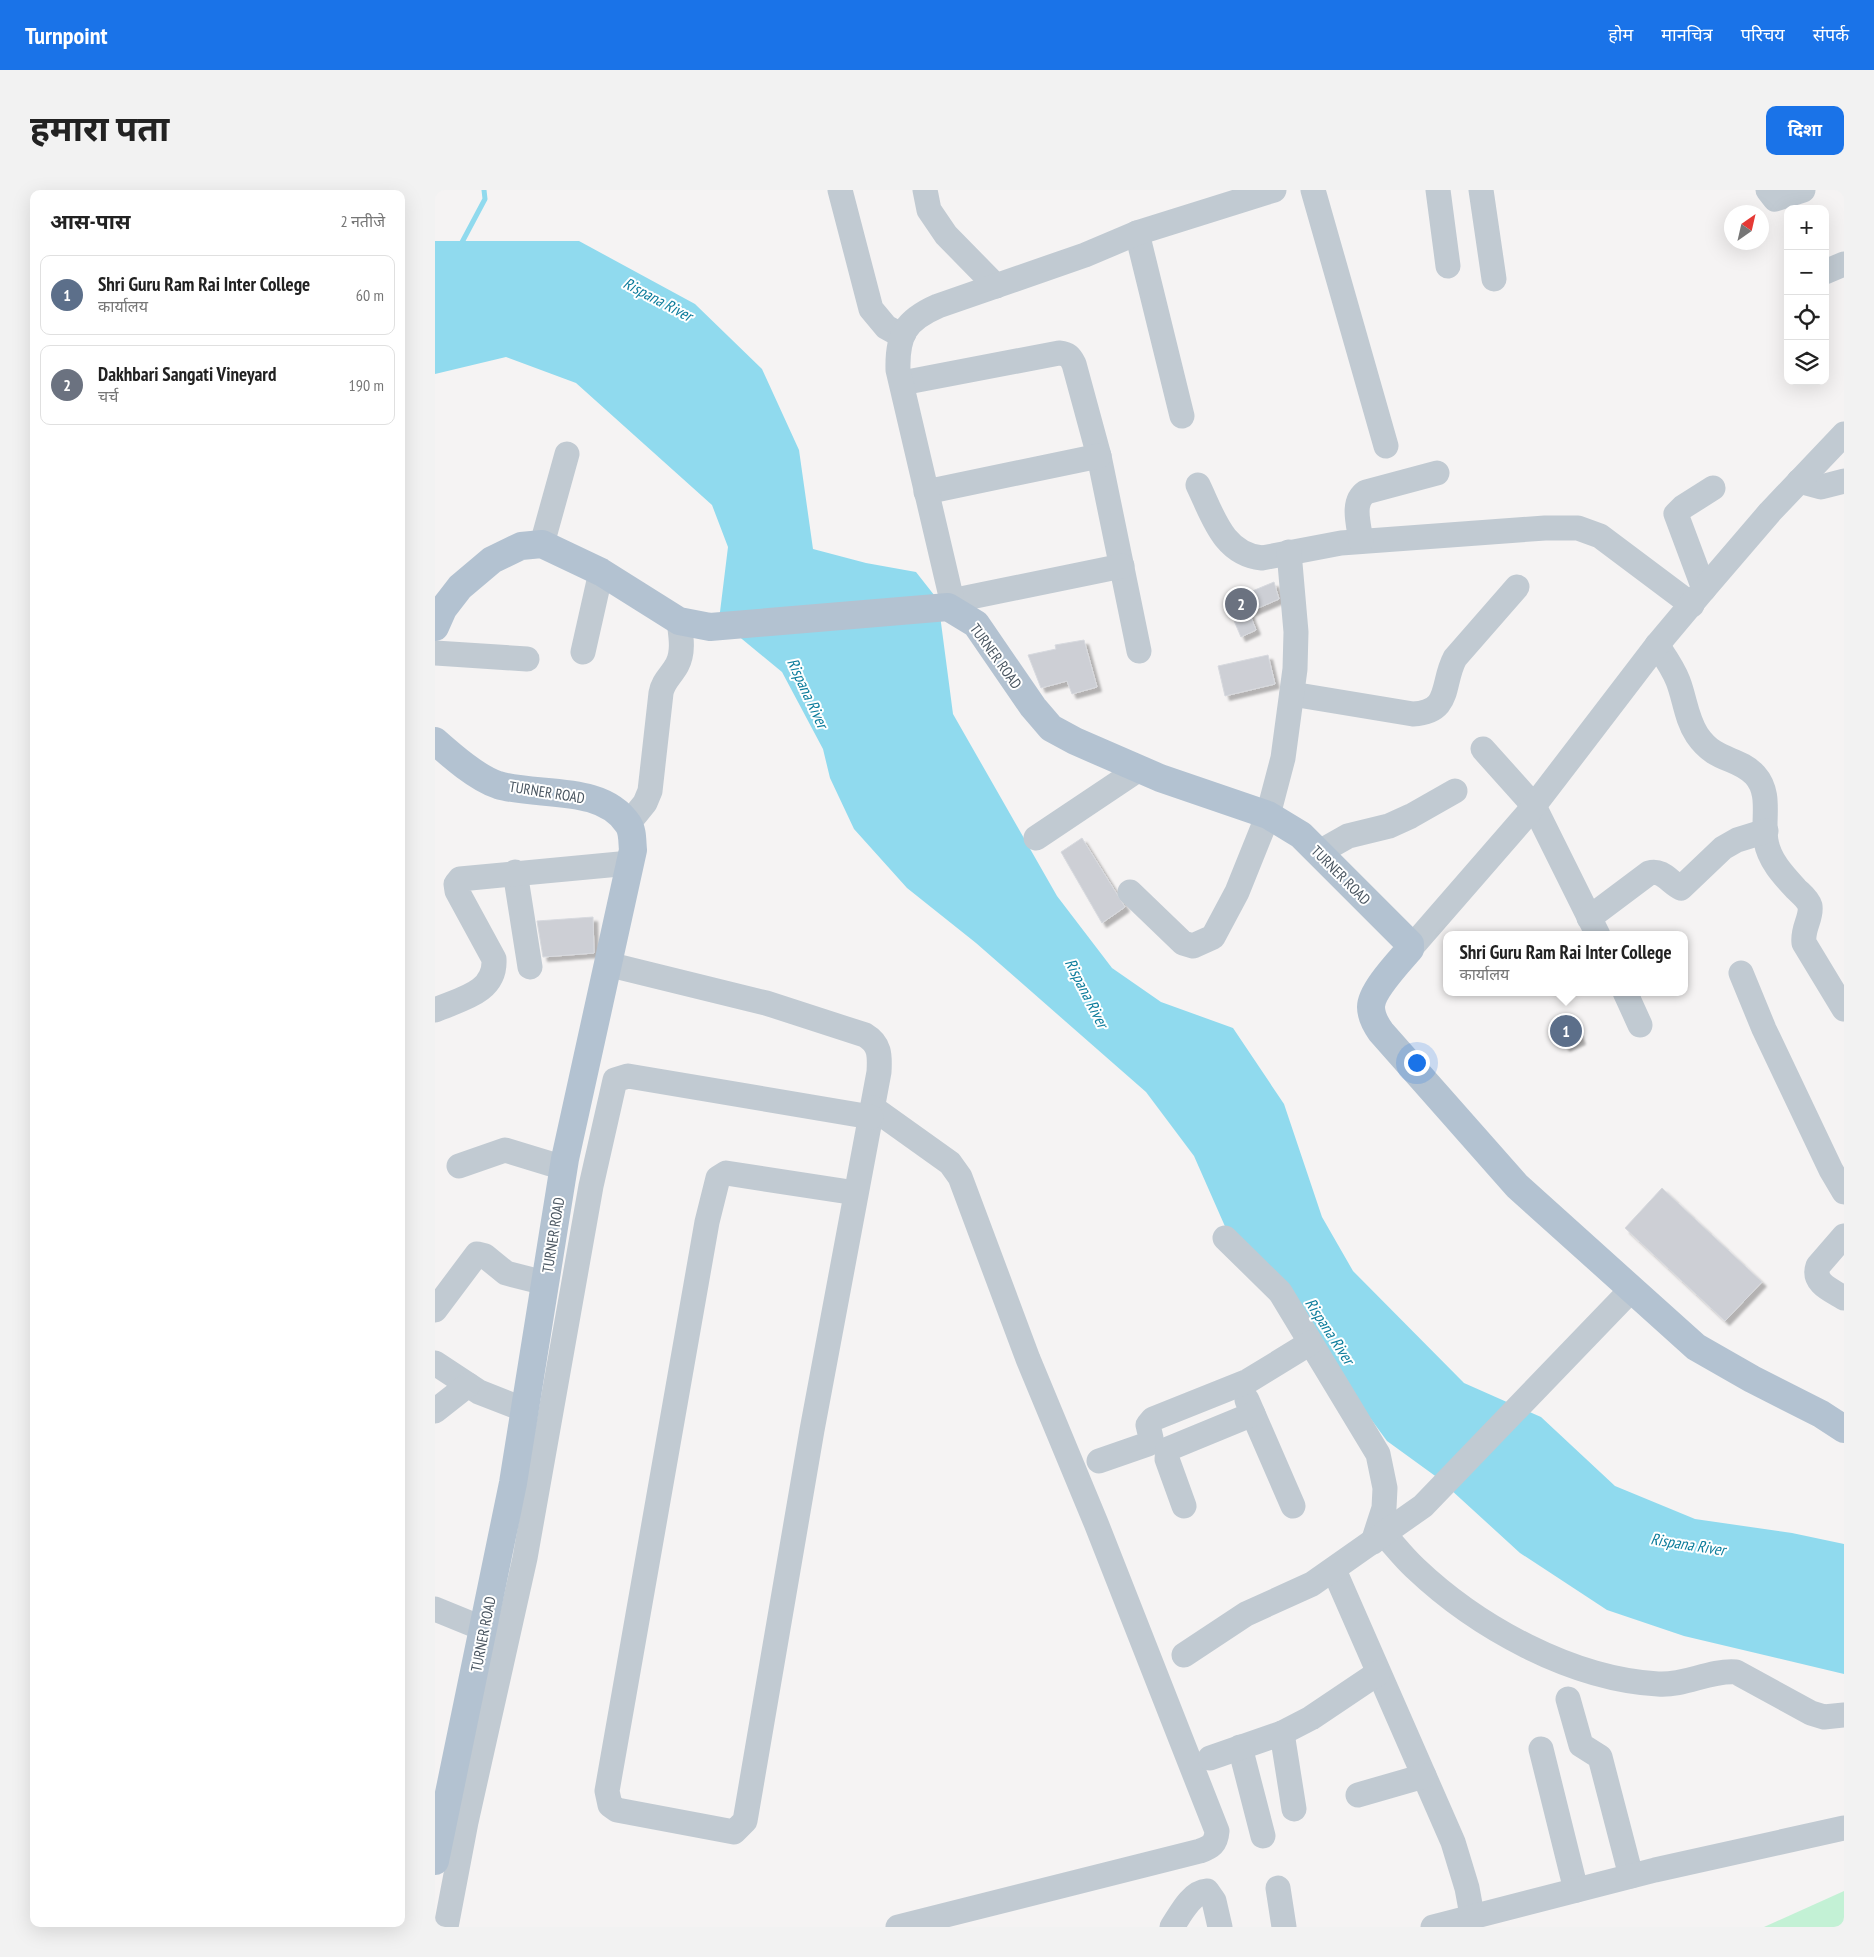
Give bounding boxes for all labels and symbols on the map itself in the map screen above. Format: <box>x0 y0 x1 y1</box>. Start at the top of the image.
north arrow <box>1724 205 1769 250</box>
water label: Rispana River <box>620 273 698 327</box>
pin: 2 <box>1225 585 1257 623</box>
street label: TURNER ROAD <box>966 620 1026 693</box>
water label: Rispana River <box>783 655 834 734</box>
street label: TURNER ROAD <box>508 777 586 807</box>
street label: TURNER ROAD <box>1307 841 1375 909</box>
water label: Rispana River <box>1061 955 1114 1033</box>
pin: 1 <box>1550 1012 1582 1050</box>
your location <box>1404 1050 1430 1076</box>
street label: TURNER ROAD <box>538 1196 568 1274</box>
water label: Rispana River <box>1301 1294 1360 1370</box>
water label: Rispana River <box>1649 1528 1729 1560</box>
street label: TURNER ROAD <box>466 1595 500 1673</box>

